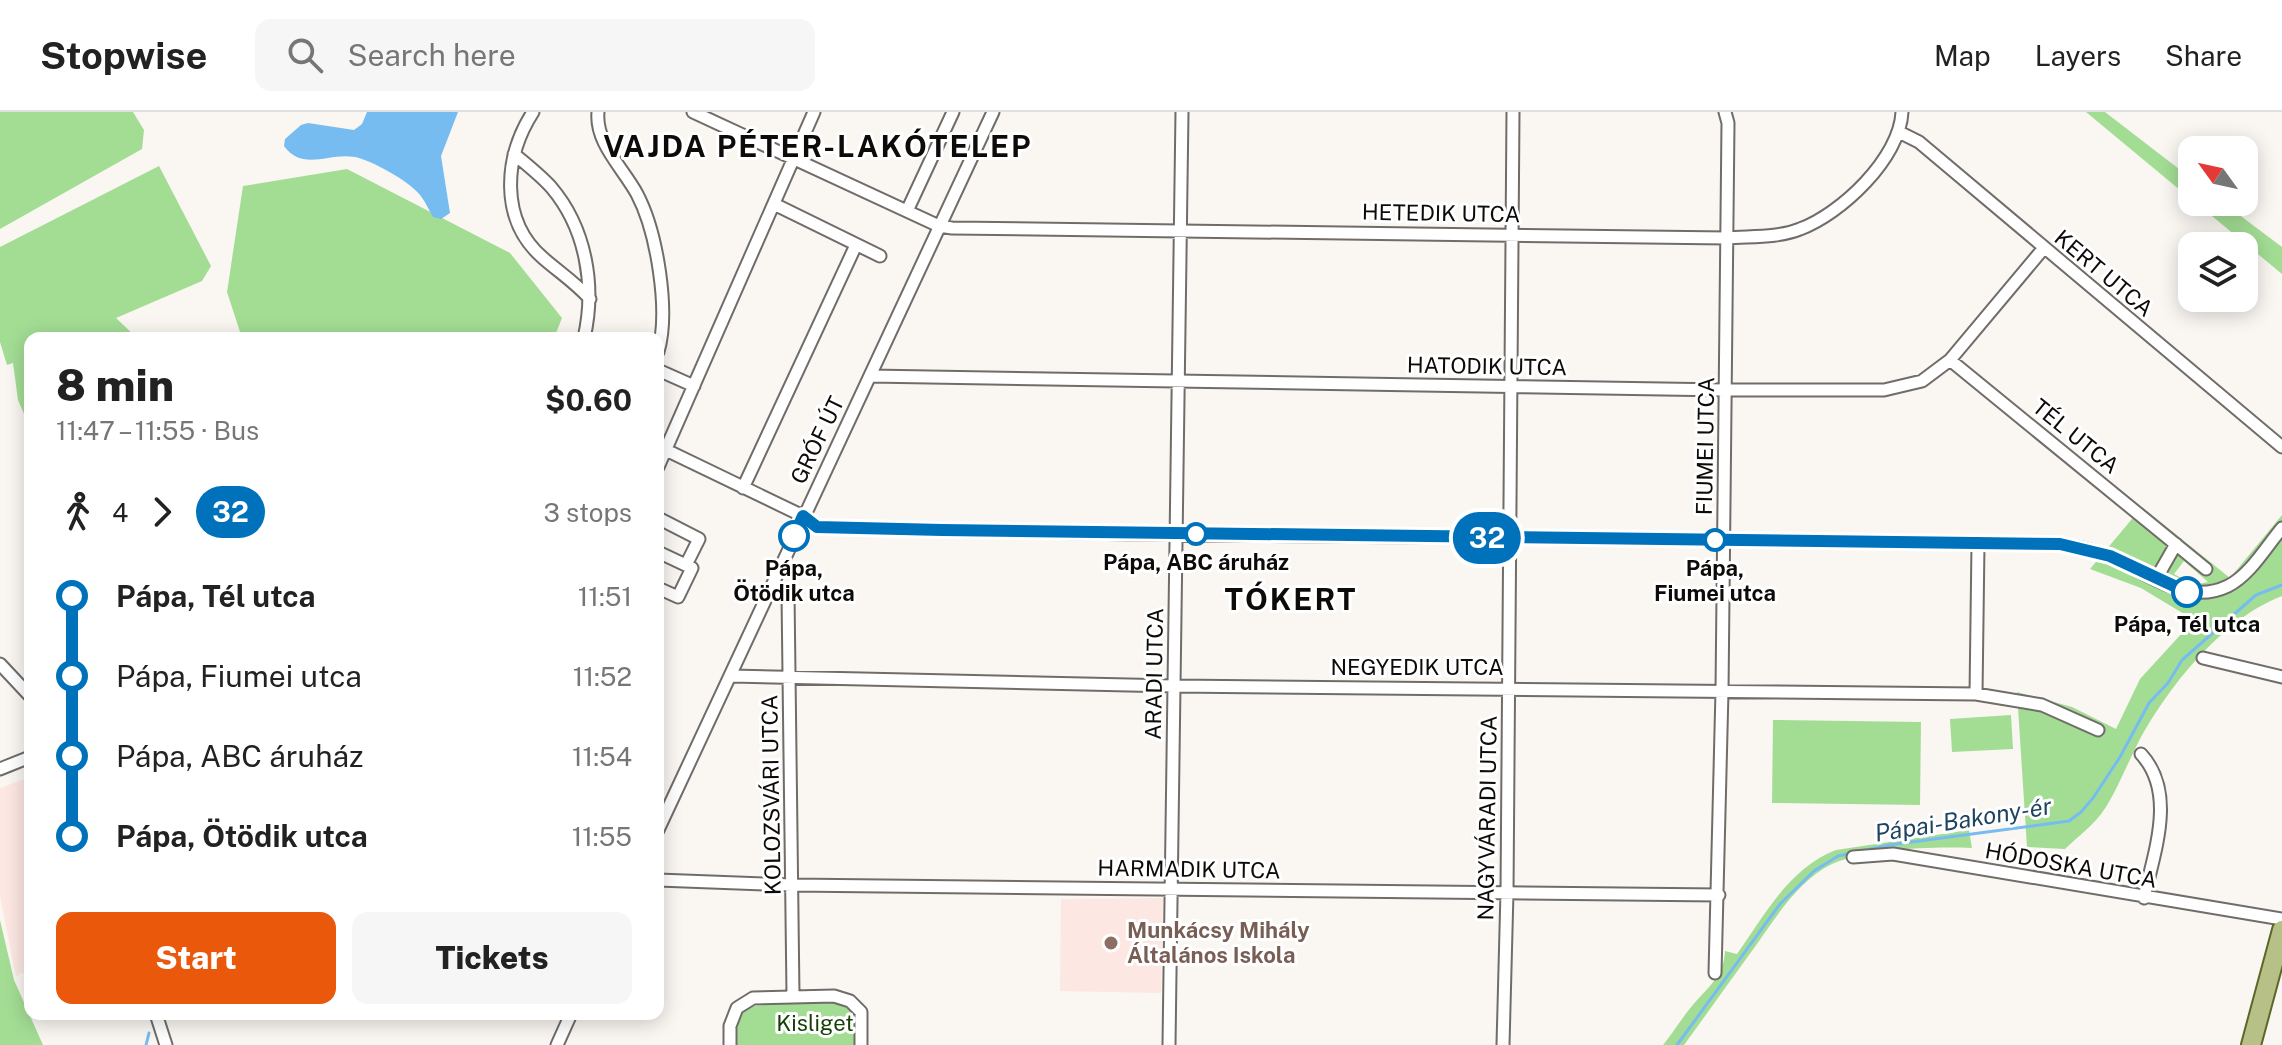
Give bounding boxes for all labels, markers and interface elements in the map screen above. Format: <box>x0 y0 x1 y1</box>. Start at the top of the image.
search box <box>255 19 815 91</box>
text: Stopwise <box>40 33 207 78</box>
icon: search <box>283 33 327 77</box>
text: Search here <box>347 37 516 73</box>
text: Map <box>1934 39 1991 72</box>
text: Layers <box>2035 39 2121 72</box>
text: Share <box>2165 39 2242 72</box>
district label: VAJDA PÉTER-LAKÓTELEP <box>603 128 1033 164</box>
north arrow <box>2178 136 2258 216</box>
map controls <box>2178 136 2258 312</box>
street label: HETEDIK UTCA <box>1362 199 1520 227</box>
street label: KERT UTCA <box>2049 224 2159 322</box>
button: layers <box>2178 232 2258 312</box>
street label: HATODIK UTCA <box>1407 352 1567 380</box>
text: 8 min <box>56 359 174 411</box>
street label: FIUMEI UTCA <box>1691 377 1719 515</box>
text: $0.60 <box>545 382 632 418</box>
street label: GRÓF ÚT <box>784 392 849 488</box>
street label: TÉL UTCA <box>2028 393 2124 479</box>
text: 11:47 – 11:55 · Bus <box>56 415 259 446</box>
icon: walk <box>56 490 100 534</box>
icon: forward <box>140 490 184 534</box>
text: 32 <box>212 495 249 528</box>
text: 4 <box>112 497 128 528</box>
text: 3 stops <box>543 497 632 528</box>
line badge: 32 <box>1451 512 1523 564</box>
marker: Pápa, Ötödik utca <box>779 521 809 551</box>
text: 32 <box>1469 521 1505 554</box>
marker: Pápa, ABC áruház <box>1185 523 1207 545</box>
marker: Pápa, Fiumei utca <box>1704 529 1726 551</box>
place label: Pápa, ABC áruház <box>1103 549 1289 575</box>
place label: Pápa, Ötödik utca <box>733 555 855 606</box>
place label: Pápa, Fiumei utca <box>1654 555 1776 606</box>
marker: Pápa, Tél utca <box>2172 577 2202 607</box>
text: Pápa, Tél utca <box>116 578 316 614</box>
text: 11:51 <box>578 581 632 612</box>
district label: TÓKERT <box>1225 581 1357 617</box>
street label: ARADI UTCA <box>1140 608 1168 740</box>
place label: Pápa, Tél utca <box>2114 611 2260 637</box>
street label: NEGYEDIK UTCA <box>1330 654 1504 680</box>
text: Pápa, Fiumei utca <box>116 658 362 694</box>
text: 11:52 <box>573 661 632 692</box>
street label: KOLOZSVÁRI UTCA <box>756 695 786 895</box>
street label: NAGYVÁRADI UTCA <box>1472 715 1502 921</box>
text: Pápa, ABC áruház <box>116 738 363 774</box>
text: 11:54 <box>572 741 632 772</box>
water label: Pápai-Bakony-ér <box>1873 791 2054 847</box>
text: Pápa, Ötödik utca <box>116 818 368 854</box>
text: 11:55 <box>572 821 632 852</box>
street label: HÓDOSKA UTCA <box>1983 836 2159 893</box>
street label: HARMADIK UTCA <box>1097 854 1281 884</box>
button: Start <box>56 912 336 1004</box>
button: Tickets <box>352 912 632 1004</box>
place label: Munkácsy Mihály Általános Iskola <box>1127 917 1310 968</box>
marker: Munkácsy Mihály Általános Iskola <box>1102 934 1120 952</box>
park label: Kisliget <box>776 1010 854 1036</box>

